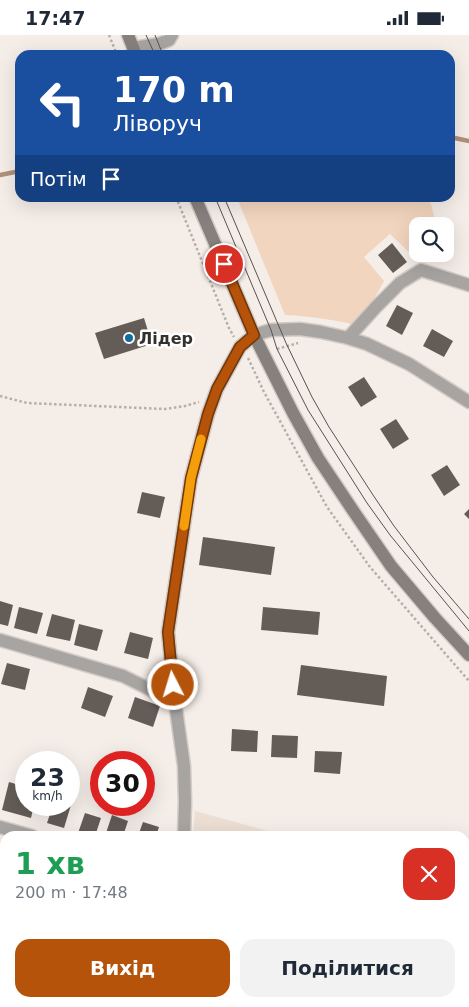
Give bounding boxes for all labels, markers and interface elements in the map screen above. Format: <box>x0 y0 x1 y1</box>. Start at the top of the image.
text: 17:47 <box>25 7 85 29</box>
icon: left <box>30 70 95 135</box>
text: 170 m <box>113 70 235 110</box>
text: Ліворуч <box>113 111 202 136</box>
icon: arrive <box>97 165 125 193</box>
text: Потім <box>30 168 87 190</box>
map controls <box>409 217 454 262</box>
button: search <box>409 217 454 262</box>
pin <box>203 243 245 285</box>
icon: arrive <box>210 250 238 278</box>
place label: Лідер <box>139 329 193 348</box>
marker: Лідер <box>123 332 135 344</box>
position arrow <box>146 658 198 710</box>
speed limit sign: 30 <box>90 751 155 816</box>
text: 23 <box>30 763 65 792</box>
text: km/h <box>32 789 63 803</box>
text: 1 хв <box>15 846 85 881</box>
button: close <box>403 848 455 900</box>
text: 200 m · 17:48 <box>15 883 128 902</box>
button: Вихід <box>15 939 230 997</box>
button: Поділитися <box>240 939 455 997</box>

